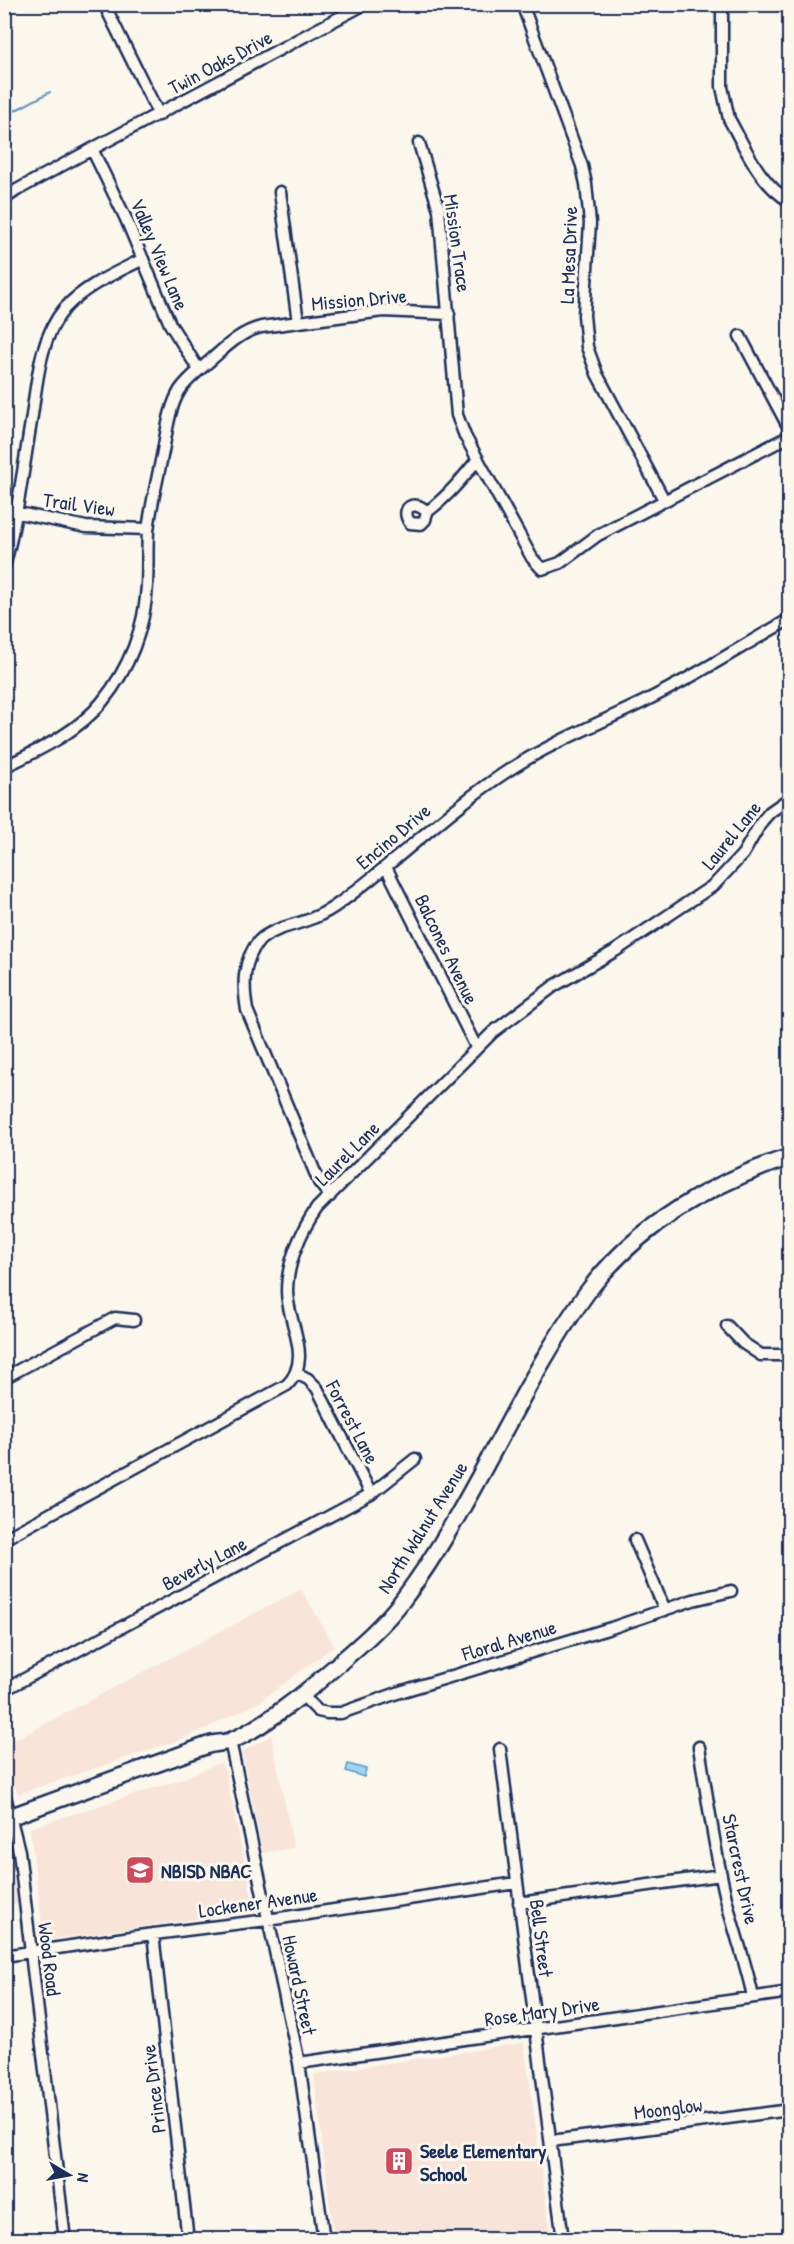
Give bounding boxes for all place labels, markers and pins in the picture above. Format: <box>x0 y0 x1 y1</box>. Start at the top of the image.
school or university icon: NBISD NBAC <box>124 1854 156 1886</box>
place label: NBISD NBAC <box>161 1857 251 1884</box>
place label: Seele Elementary School <box>420 2137 547 2187</box>
building icon: Seele Elementary School <box>383 2145 415 2177</box>

